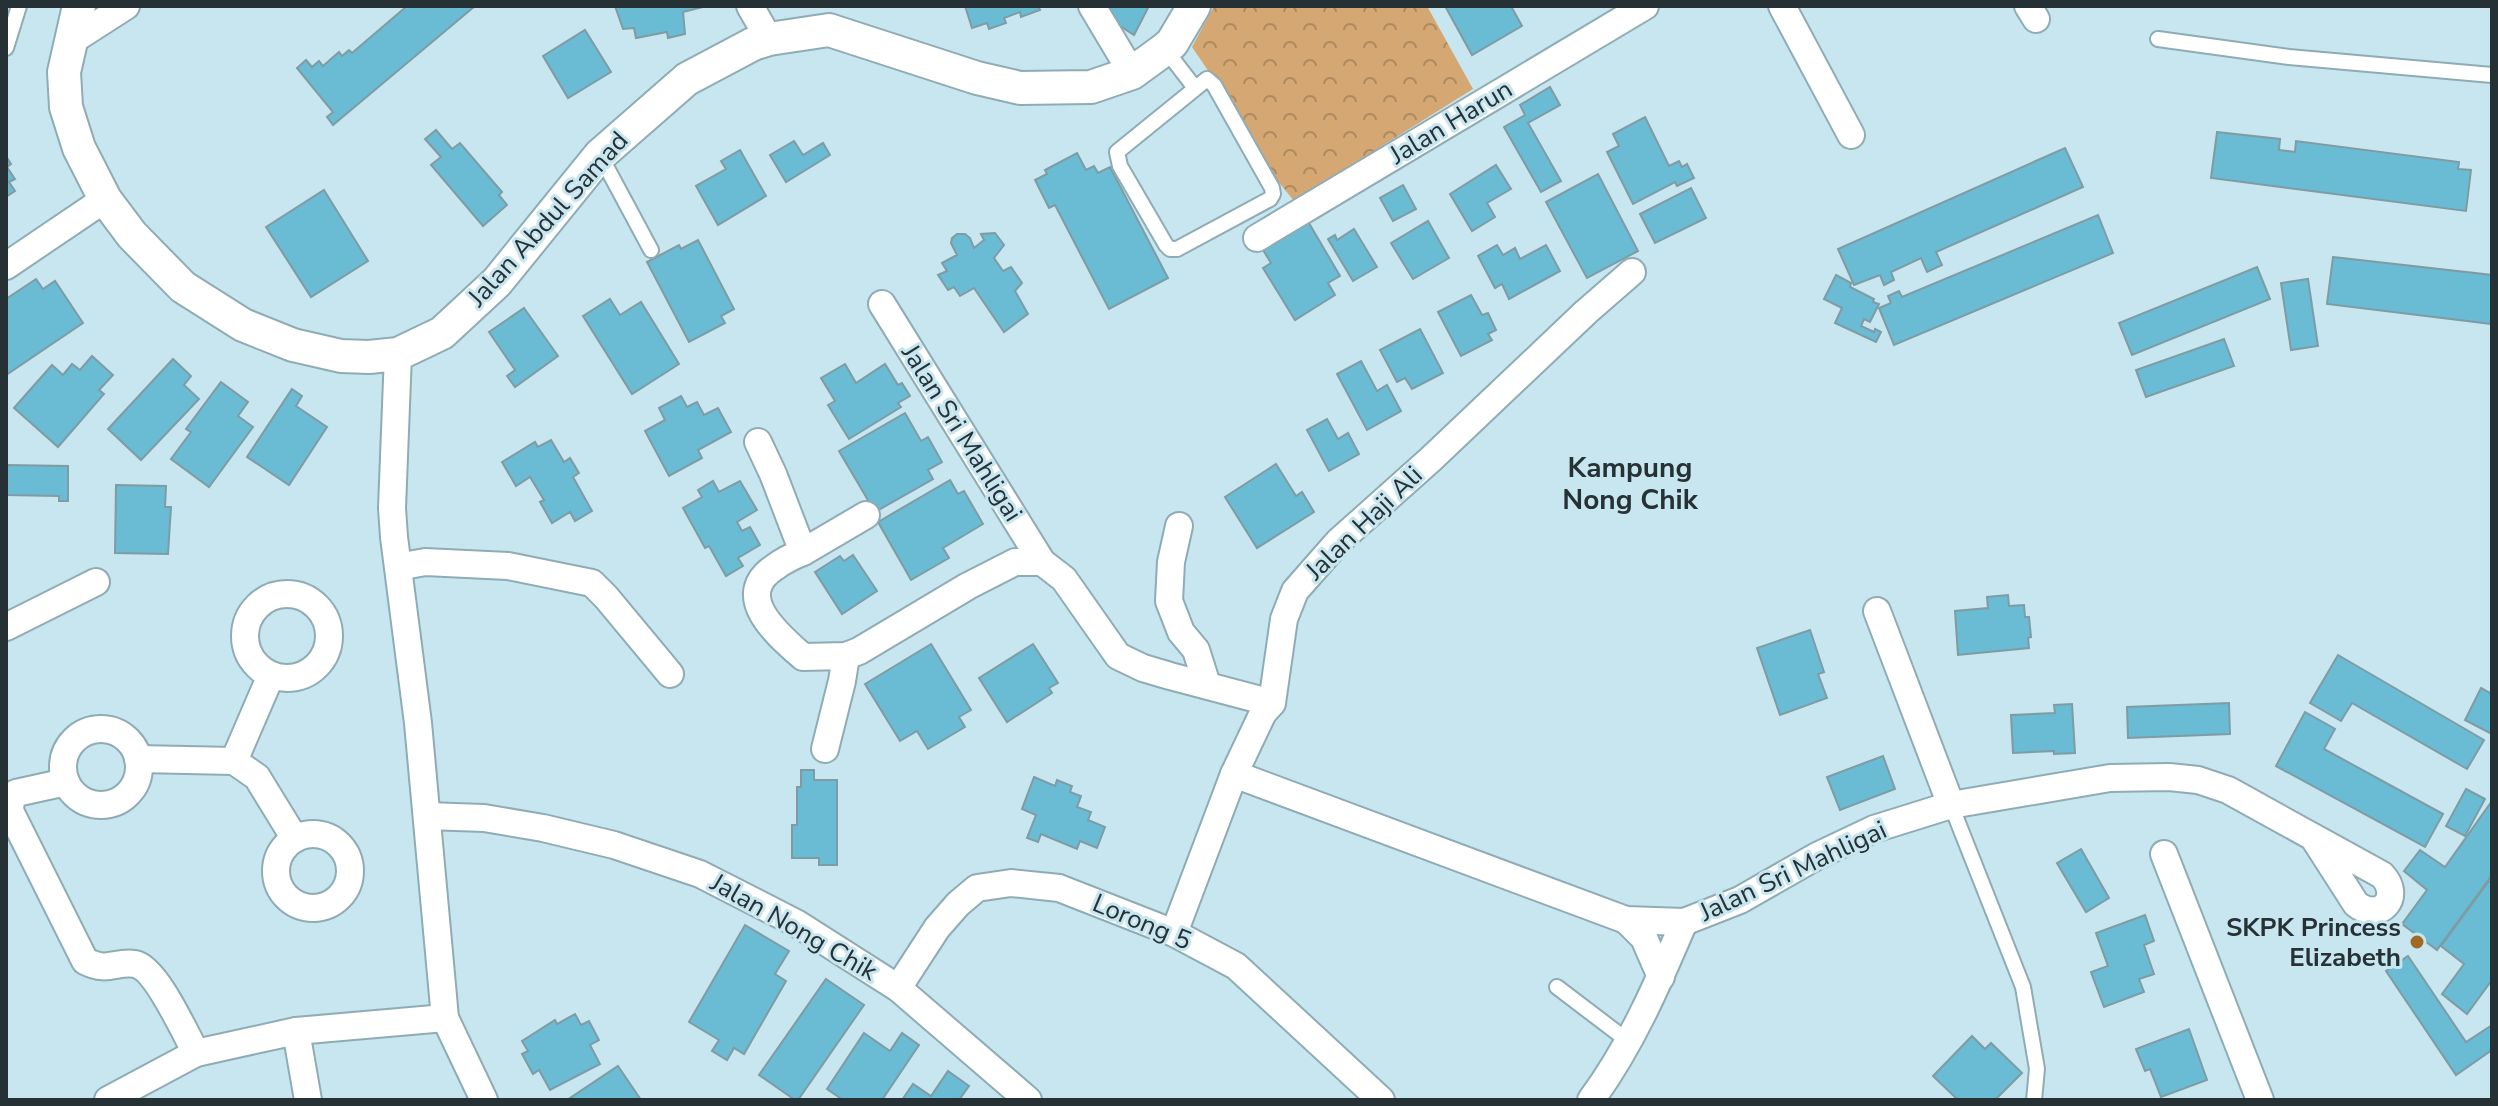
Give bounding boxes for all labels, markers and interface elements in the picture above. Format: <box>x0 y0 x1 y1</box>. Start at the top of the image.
street label: Jalan Harun <box>1382 72 1519 173</box>
street label: Jalan Abdul Samad <box>459 124 636 315</box>
street label: Jalan Sri Mahligai <box>893 337 1031 528</box>
district label: Kampung Nong Chik <box>1562 449 1699 519</box>
street label: Jalan Haji Ali <box>1297 458 1430 588</box>
street label: Jalan Sri Mahligai <box>1693 812 1892 930</box>
street label: Jalan Nong Chik <box>703 865 885 989</box>
street label: Lorong 5 <box>1087 886 1197 958</box>
place label: SKPK Princess Elizabeth <box>2226 910 2401 975</box>
marker: SKPK Princess Elizabeth <box>2408 933 2426 951</box>

